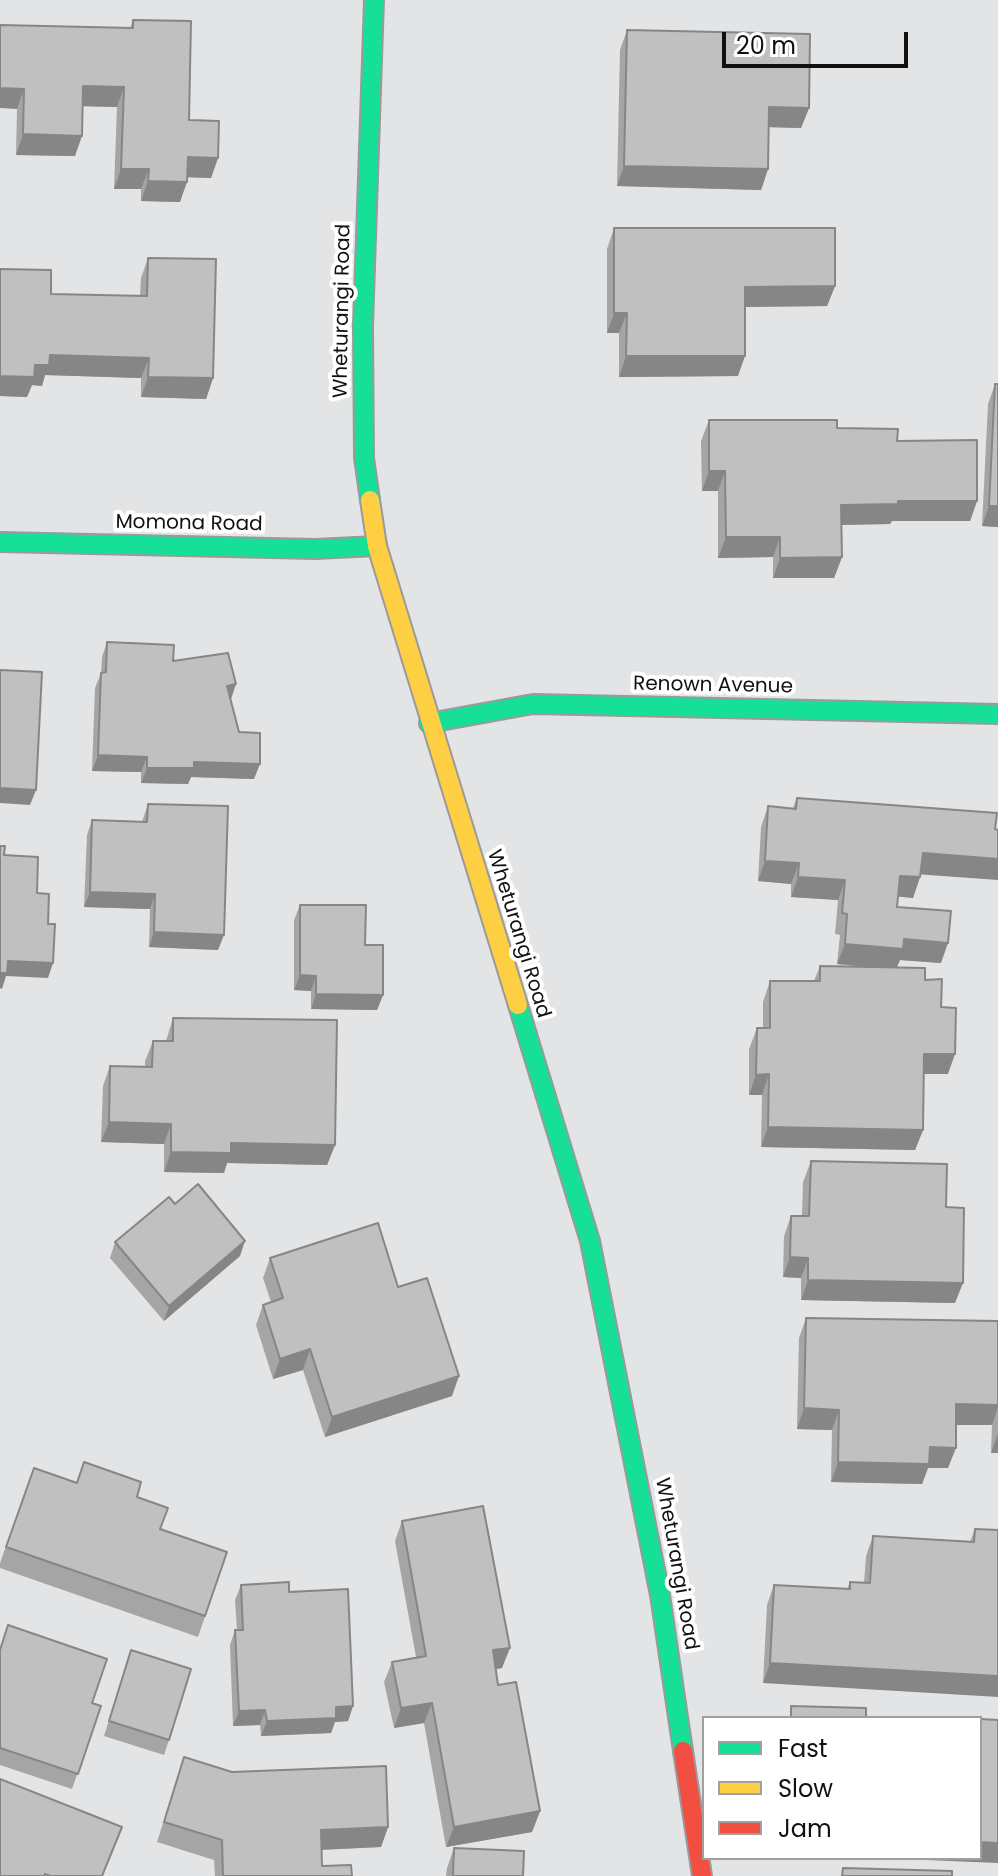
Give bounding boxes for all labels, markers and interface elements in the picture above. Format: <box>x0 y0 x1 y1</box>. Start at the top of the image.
scale bar <box>726 16 912 66</box>
text: 20 m <box>736 29 796 62</box>
street label: Wheturangi Road <box>329 224 357 398</box>
street label: Momona Road <box>115 511 263 537</box>
street label: Renown Avenue <box>633 673 793 699</box>
street label: Wheturangi Road <box>481 847 555 1021</box>
street label: Wheturangi Road <box>649 1476 703 1652</box>
legend <box>702 1716 982 1860</box>
text: Fast <box>778 1732 828 1765</box>
text: Slow <box>778 1772 833 1805</box>
text: Jam <box>778 1812 832 1845</box>

